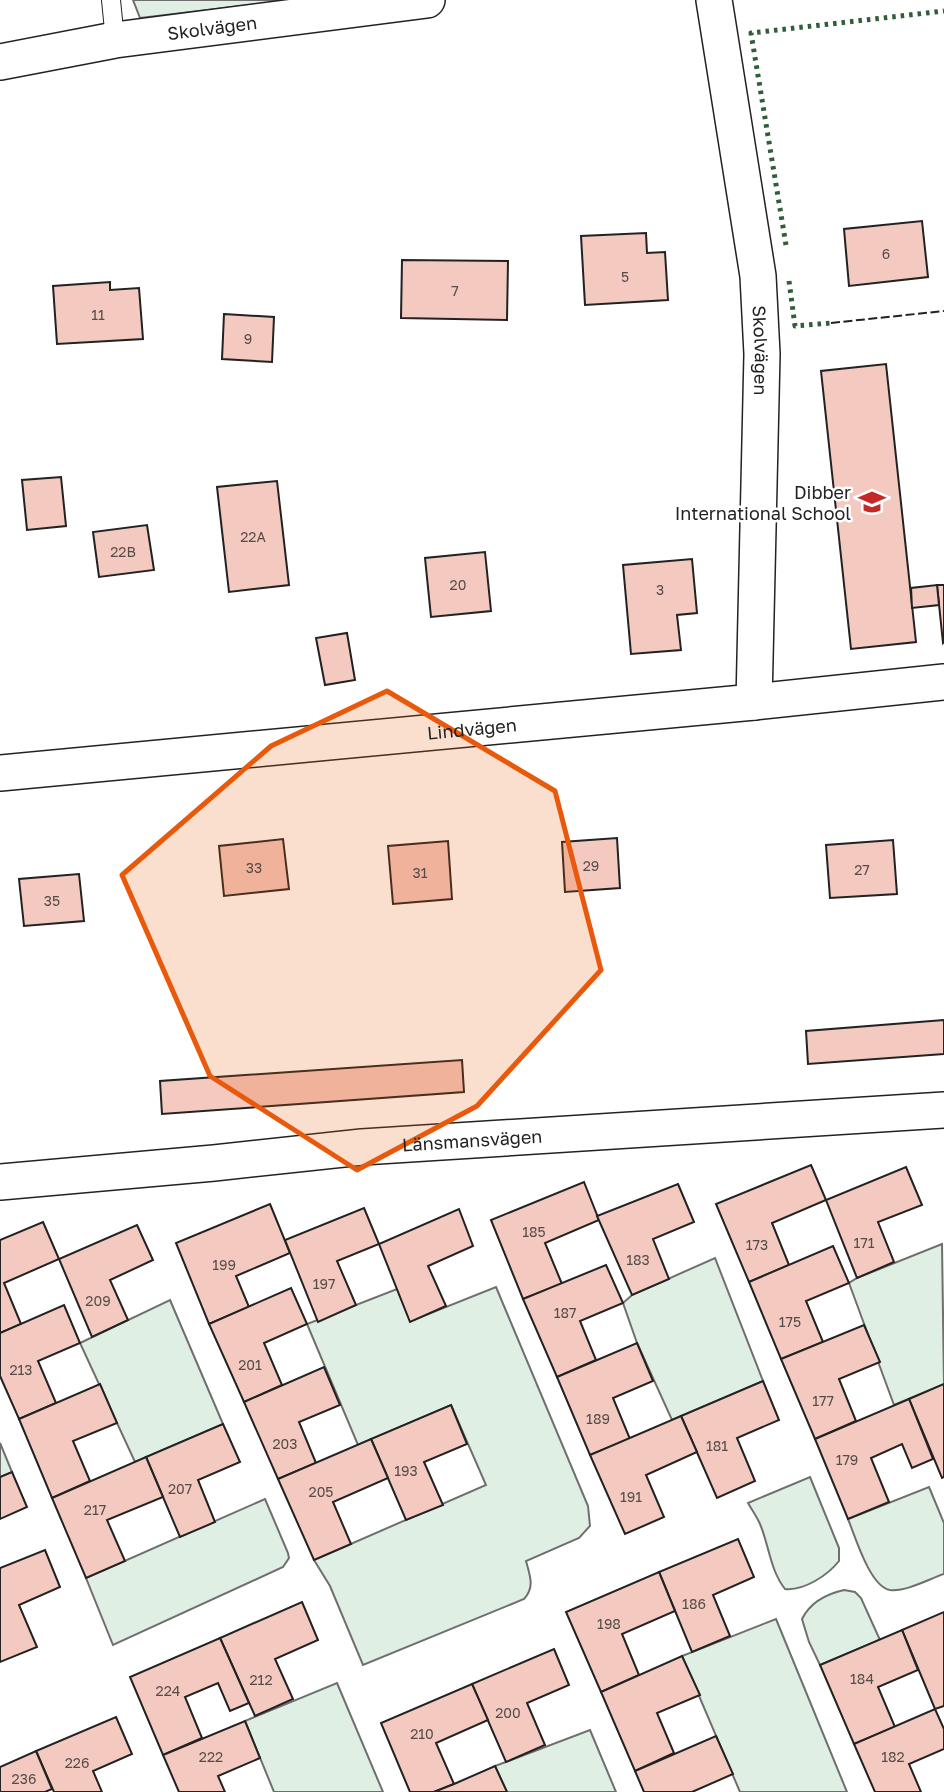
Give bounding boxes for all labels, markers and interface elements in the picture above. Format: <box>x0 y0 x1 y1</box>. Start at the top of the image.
street label: Skolvägen <box>166 11 258 44</box>
house number: 6 <box>882 245 890 262</box>
house number: 5 <box>621 268 629 285</box>
house number: 7 <box>451 282 459 299</box>
street label: Skolvägen <box>749 305 773 396</box>
house number: 11 <box>91 306 105 323</box>
house number: 9 <box>244 330 252 347</box>
place label: Dibber International School <box>675 481 851 524</box>
school or university icon: Dibber International School <box>857 487 887 517</box>
house number: 22A <box>240 528 266 545</box>
house number: 22B <box>110 543 136 560</box>
house number: 20 <box>450 576 466 593</box>
house number: 3 <box>656 581 664 598</box>
street label: Lindvägen <box>426 713 518 744</box>
house number: 29 <box>583 857 599 874</box>
house number: 33 <box>246 859 262 876</box>
house number: 27 <box>854 861 870 878</box>
house number: 31 <box>413 864 428 881</box>
house number: 35 <box>44 892 60 909</box>
street label: Länsmansvägen <box>401 1125 543 1155</box>
house number: 185 <box>522 1223 546 1240</box>
house number: 171 <box>854 1234 875 1251</box>
house number: 173 <box>746 1236 768 1253</box>
house number: 183 <box>626 1251 650 1268</box>
house number: 199 <box>212 1256 236 1273</box>
house number: 197 <box>313 1275 335 1292</box>
house number: 209 <box>85 1292 111 1309</box>
house number: 187 <box>554 1304 576 1321</box>
house number: 175 <box>779 1313 801 1330</box>
house number: 201 <box>238 1356 262 1373</box>
house number: 213 <box>9 1361 33 1378</box>
house number: 177 <box>812 1392 834 1409</box>
house number: 189 <box>586 1410 610 1427</box>
house number: 203 <box>273 1435 298 1452</box>
house number: 181 <box>706 1437 728 1454</box>
house number: 179 <box>836 1451 858 1468</box>
house number: 193 <box>394 1462 418 1479</box>
house number: 207 <box>168 1480 192 1497</box>
house number: 205 <box>309 1483 333 1500</box>
house number: 191 <box>620 1488 642 1505</box>
house number: 217 <box>84 1501 106 1518</box>
house number: 186 <box>682 1595 706 1612</box>
house number: 198 <box>597 1615 621 1632</box>
house number: 184 <box>850 1670 874 1687</box>
house number: 212 <box>249 1671 273 1688</box>
house number: 224 <box>156 1682 180 1699</box>
house number: 200 <box>495 1704 521 1721</box>
house number: 210 <box>410 1725 434 1742</box>
house number: 222 <box>199 1748 223 1765</box>
house number: 182 <box>881 1748 905 1765</box>
house number: 226 <box>65 1754 89 1771</box>
house number: 236 <box>12 1770 36 1787</box>

